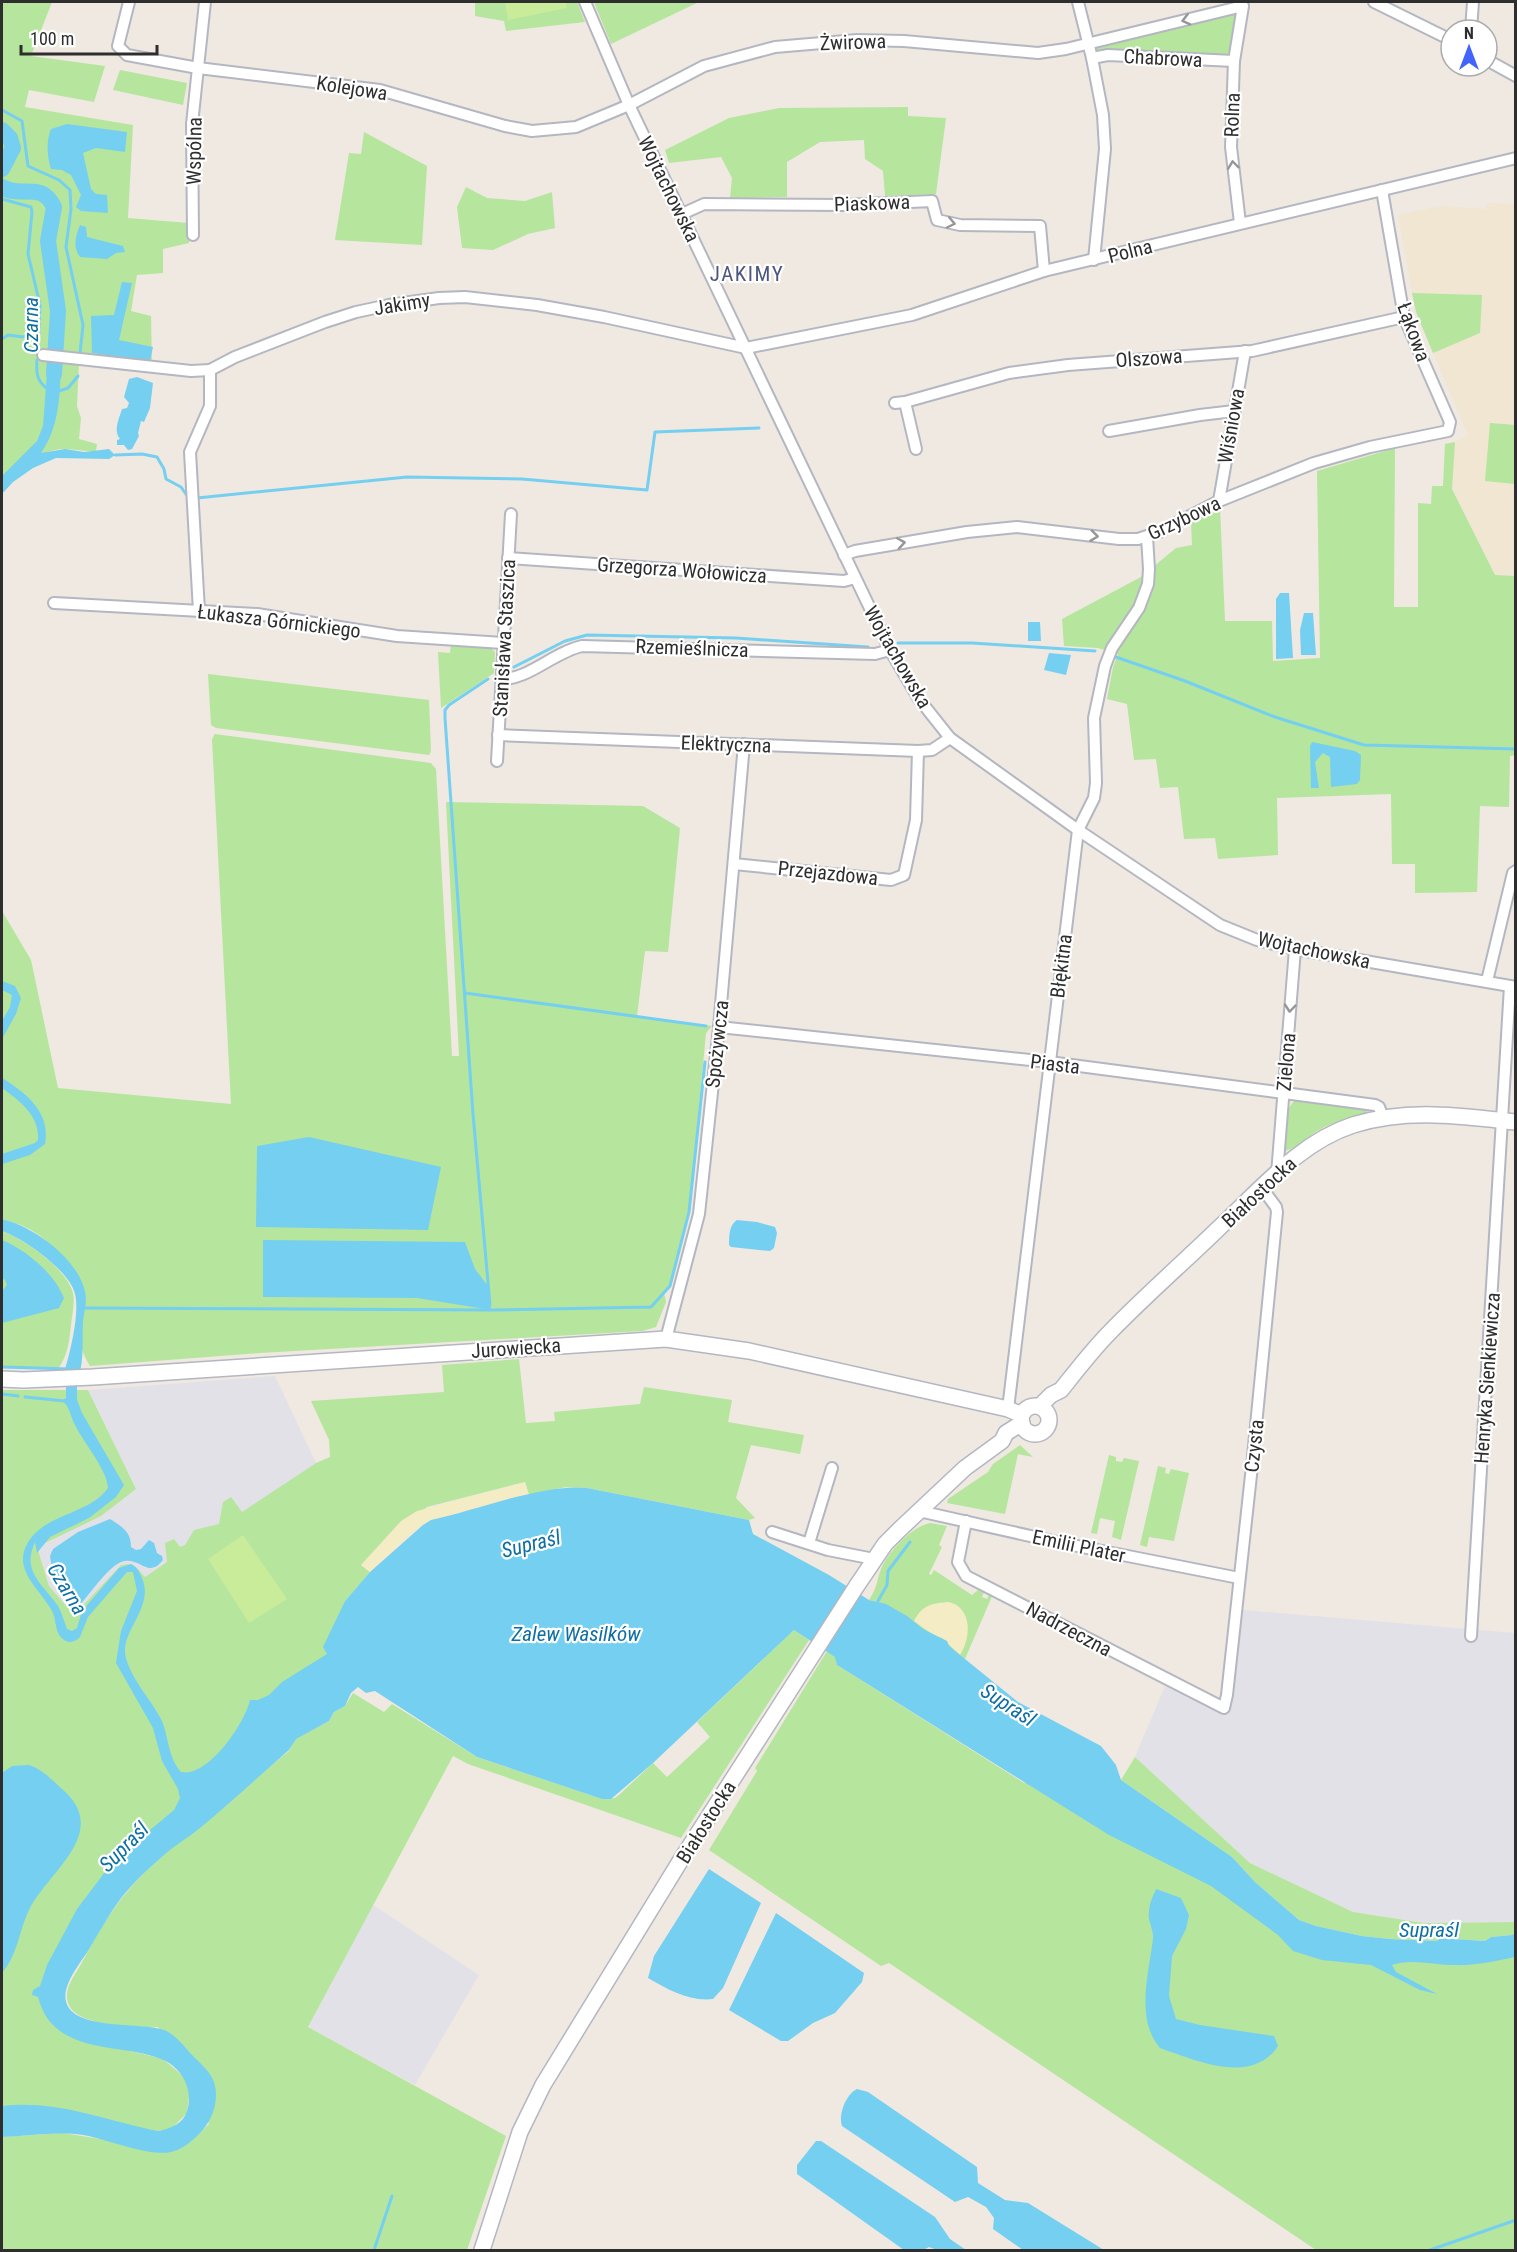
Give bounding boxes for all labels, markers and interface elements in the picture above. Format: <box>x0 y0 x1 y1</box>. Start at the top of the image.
one-way arrow <box>1181 12 1191 25</box>
scale bar <box>21 18 158 56</box>
north arrow <box>1439 18 1499 78</box>
text: N <box>1464 24 1474 43</box>
text: 100 m <box>30 28 74 49</box>
street label: Żwirowa <box>819 29 887 55</box>
street label: Chabrowa <box>1123 44 1203 72</box>
street label: Kolejowa <box>315 71 389 105</box>
street label: Rolna <box>1219 92 1245 138</box>
street label: Wspólna <box>181 117 207 185</box>
street label: Wojtachowska <box>633 132 705 246</box>
one-way arrow <box>1227 161 1240 170</box>
street label: Piaskowa <box>834 190 910 216</box>
one-way arrow <box>946 216 956 229</box>
street label: Polna <box>1105 234 1155 268</box>
district label: JAKIMY <box>710 262 784 286</box>
street label: Jakimy <box>372 288 432 320</box>
water label: Czarna <box>19 297 43 353</box>
street label: Łąkowa <box>1392 299 1436 365</box>
street label: Olszowa <box>1115 344 1183 372</box>
street label: Wiśniowa <box>1213 387 1249 465</box>
street label: Grzybowa <box>1144 491 1224 545</box>
one-way arrow <box>1090 529 1099 542</box>
one-way arrow <box>896 538 905 550</box>
street label: Grzegorza Wołowicza <box>596 552 768 588</box>
street label: Stanisława Staszica <box>488 558 520 718</box>
street label: Łukasza Górnickiego <box>196 599 362 643</box>
street label: Wojtachowska <box>859 601 937 713</box>
street label: Rzemieślnicza <box>635 634 749 662</box>
street label: Elektryczna <box>680 730 772 758</box>
street label: Przejazdowa <box>777 856 879 890</box>
street label: Wojtachowska <box>1255 926 1373 974</box>
street label: Błękitna <box>1045 933 1077 999</box>
street label: Spożywcza <box>700 999 734 1089</box>
one-way arrow <box>1284 1003 1297 1012</box>
street label: Zielona <box>1272 1032 1300 1092</box>
street label: Piasta <box>1029 1049 1081 1079</box>
street label: Białostocka <box>1217 1152 1301 1232</box>
street label: Henryka Sienkiewicza <box>1469 1292 1505 1464</box>
street label: Jurowiecka <box>470 1333 562 1363</box>
street label: Czysta <box>1239 1418 1269 1474</box>
street label: Emilii Plater <box>1030 1524 1128 1568</box>
water label: Supraśl <box>499 1525 563 1563</box>
water label: Czarna <box>42 1559 92 1619</box>
street label: Nadrzeczna <box>1022 1597 1116 1661</box>
water label: Zalew Wasilków <box>511 1622 641 1646</box>
water label: Supraśl <box>976 1679 1040 1732</box>
street label: Białostocka <box>671 1776 741 1868</box>
water label: Supraśl <box>94 1817 154 1877</box>
water label: Supraśl <box>1399 1918 1459 1942</box>

